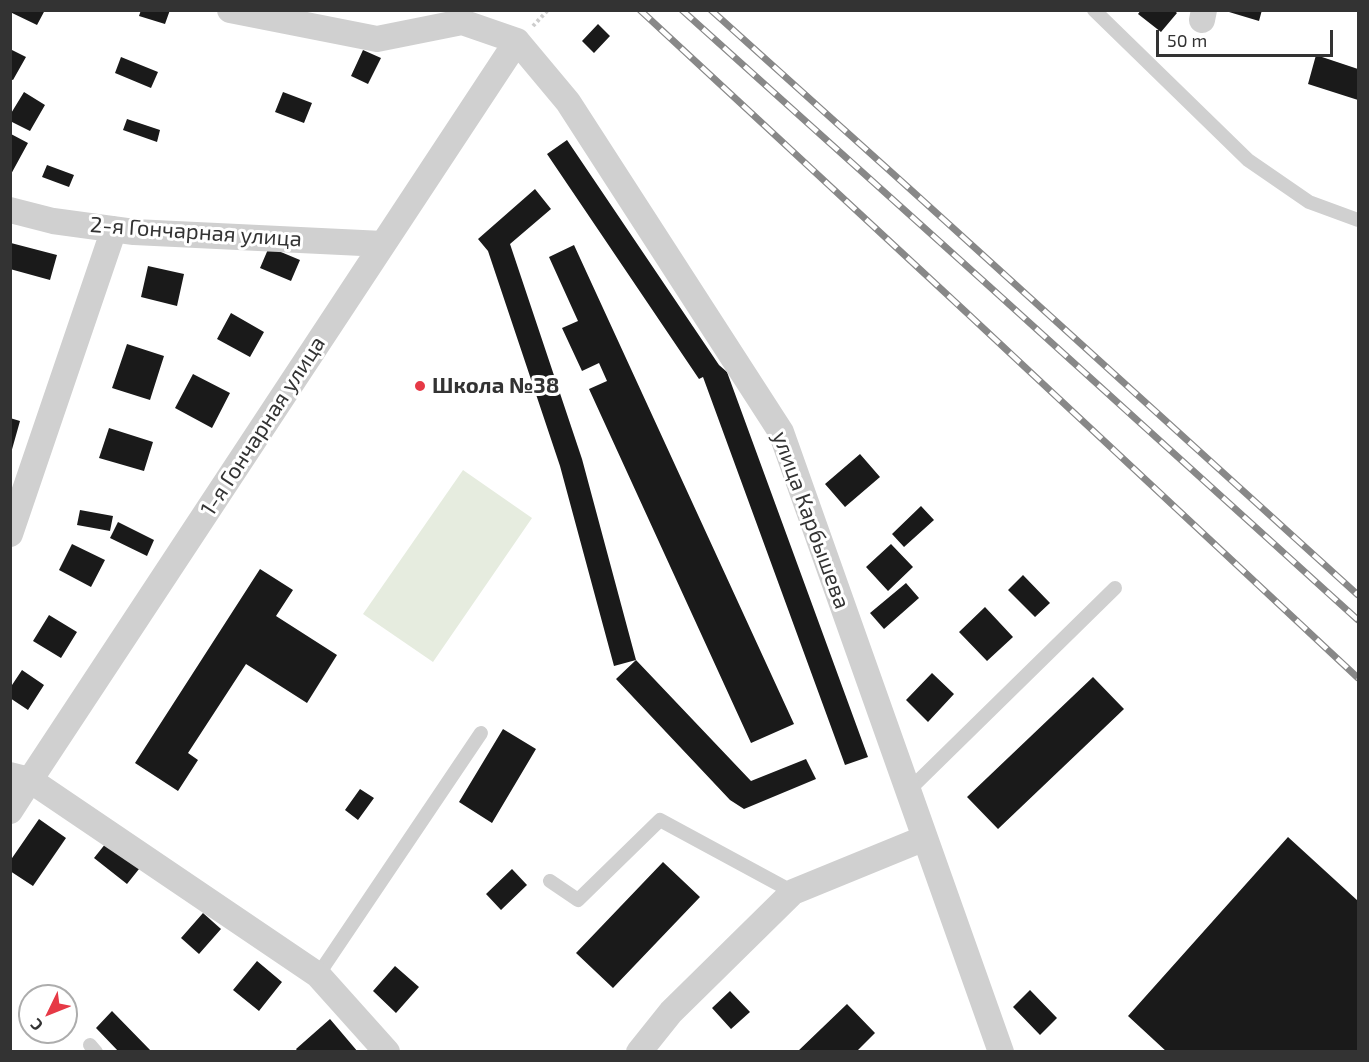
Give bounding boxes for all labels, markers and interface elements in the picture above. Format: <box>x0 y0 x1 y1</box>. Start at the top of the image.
scale bar <box>1159 18 1336 56</box>
text: 50 m <box>1167 29 1207 51</box>
street label: 2-я Гончарная улица <box>89 211 303 253</box>
street label: 1-я Гончарная улица <box>195 331 331 521</box>
place label: Школа №38 <box>432 373 560 399</box>
marker: Школа №38 <box>413 379 427 393</box>
street label: улица Карбышева <box>767 428 855 612</box>
north arrow <box>18 984 78 1044</box>
text: С <box>26 1015 46 1035</box>

